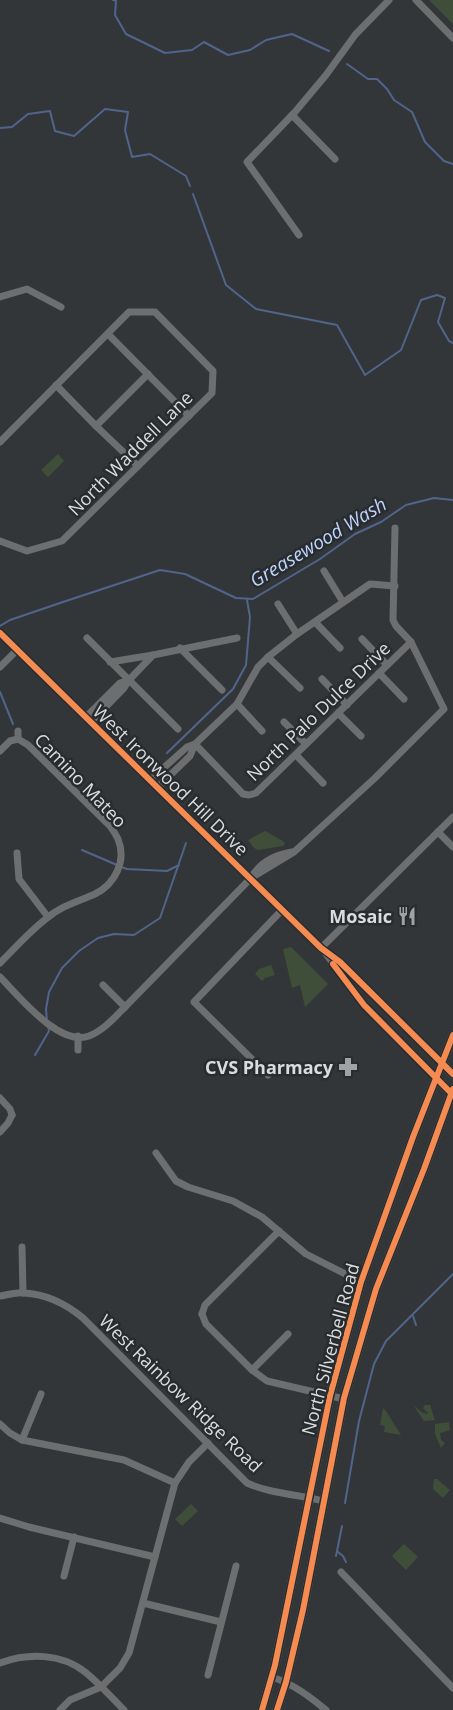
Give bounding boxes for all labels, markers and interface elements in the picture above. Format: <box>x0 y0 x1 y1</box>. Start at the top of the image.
street label: North Waddell Lane <box>62 385 198 521</box>
water label: Greasewood Wash <box>245 491 391 593</box>
street label: North Palo Dulce Drive <box>241 636 395 786</box>
street label: West Ironwood Hill Drive <box>88 699 254 861</box>
street label: Camino Mateo <box>30 728 132 832</box>
place label: Mosaic <box>329 904 392 928</box>
restaurant icon: Mosaic <box>396 905 418 927</box>
place label: CVS Pharmacy <box>205 1055 334 1079</box>
pharmacy icon: CVS Pharmacy <box>337 1056 359 1078</box>
street label: North Silverbell Road <box>295 1260 365 1438</box>
street label: West Rainbow Ridge Road <box>94 1309 268 1477</box>

